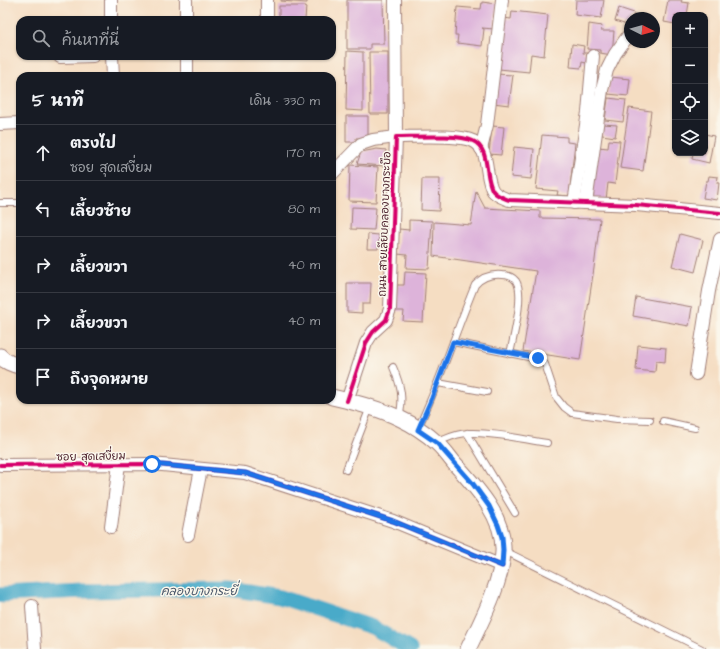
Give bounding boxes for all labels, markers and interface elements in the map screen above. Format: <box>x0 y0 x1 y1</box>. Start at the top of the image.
north arrow <box>624 12 660 48</box>
map controls <box>672 12 708 156</box>
button: + <box>672 12 708 48</box>
search box <box>16 16 336 60</box>
icon: search <box>30 27 52 49</box>
text: ค้นหาที่นี่ <box>62 30 119 51</box>
button: − <box>672 48 708 84</box>
button: locate <box>672 84 708 120</box>
text: 5 นาที <box>32 89 84 113</box>
text: เดิน · 330 m <box>249 92 320 110</box>
button: layers <box>672 120 708 156</box>
text: ตรงไป <box>70 133 116 154</box>
icon: ahead <box>32 142 54 164</box>
text: 170 m <box>287 144 320 162</box>
street label: ถนน สายเลียบคลองบางกระบือ <box>373 151 395 297</box>
text: ซอย สุดเสงี่ยม <box>70 159 152 177</box>
icon: left <box>32 198 54 220</box>
text: 80 m <box>288 200 320 218</box>
text: เลี้ยวซ้าย <box>70 201 131 222</box>
icon: right <box>32 254 54 276</box>
text: 40 m <box>288 256 320 274</box>
text: เลี้ยวขวา <box>70 257 128 278</box>
icon: right <box>32 310 54 332</box>
text: 40 m <box>288 312 320 330</box>
text: เลี้ยวขวา <box>70 313 128 334</box>
route end <box>529 349 547 367</box>
icon: arrive <box>32 366 54 388</box>
text: ถึงจุดหมาย <box>70 369 148 390</box>
street label: ซอย สุดเสงี่ยม <box>56 444 126 466</box>
route start <box>143 455 161 473</box>
water label: คลองบางกระยี่ <box>161 580 240 600</box>

